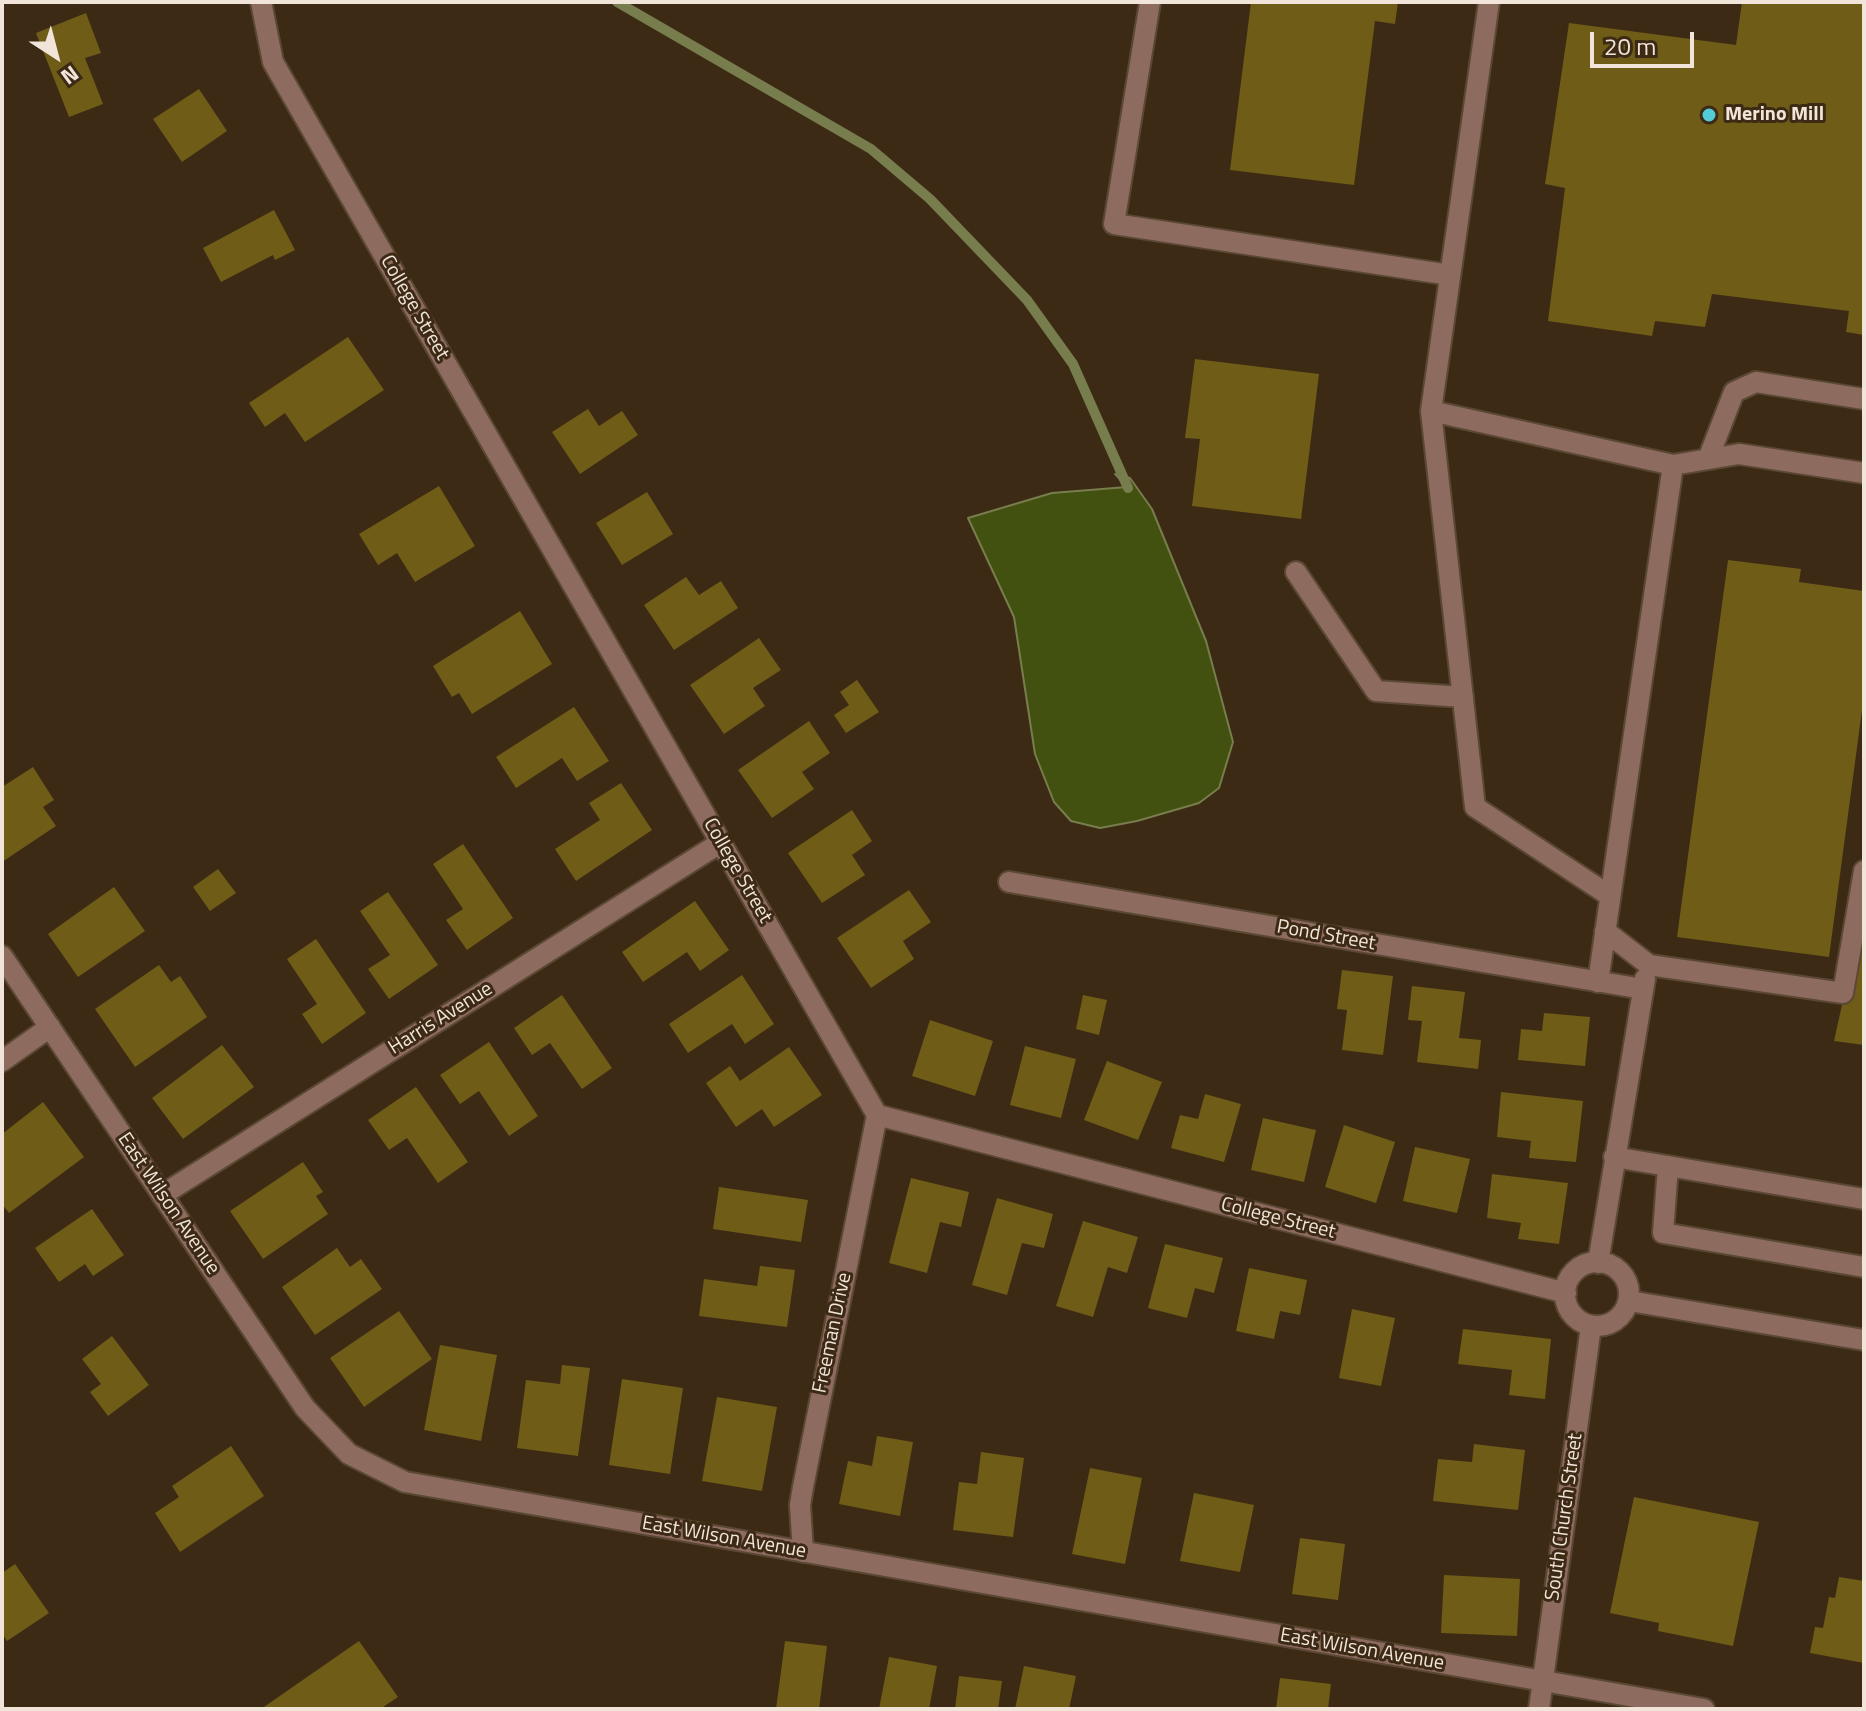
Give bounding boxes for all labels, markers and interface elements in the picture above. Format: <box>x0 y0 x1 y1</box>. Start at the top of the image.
north arrow <box>16 16 96 96</box>
scale bar <box>1594 16 1698 66</box>
text: 20 m <box>1604 28 1656 64</box>
text: N <box>54 57 86 94</box>
place label: Merino Mill <box>1725 103 1824 127</box>
marker: Merino Mill <box>1700 106 1718 124</box>
street label: College Street <box>374 251 454 365</box>
street label: College Street <box>697 814 777 928</box>
street label: Pond Street <box>1275 916 1377 956</box>
street label: Harris Avenue <box>385 978 497 1060</box>
street label: East Wilson Avenue <box>112 1128 224 1280</box>
street label: College Street <box>1218 1193 1338 1245</box>
street label: Freeman Drive <box>809 1271 857 1395</box>
street label: South Church Street <box>1541 1432 1589 1602</box>
street label: East Wilson Avenue <box>640 1512 808 1564</box>
street label: East Wilson Avenue <box>1278 1624 1446 1676</box>

